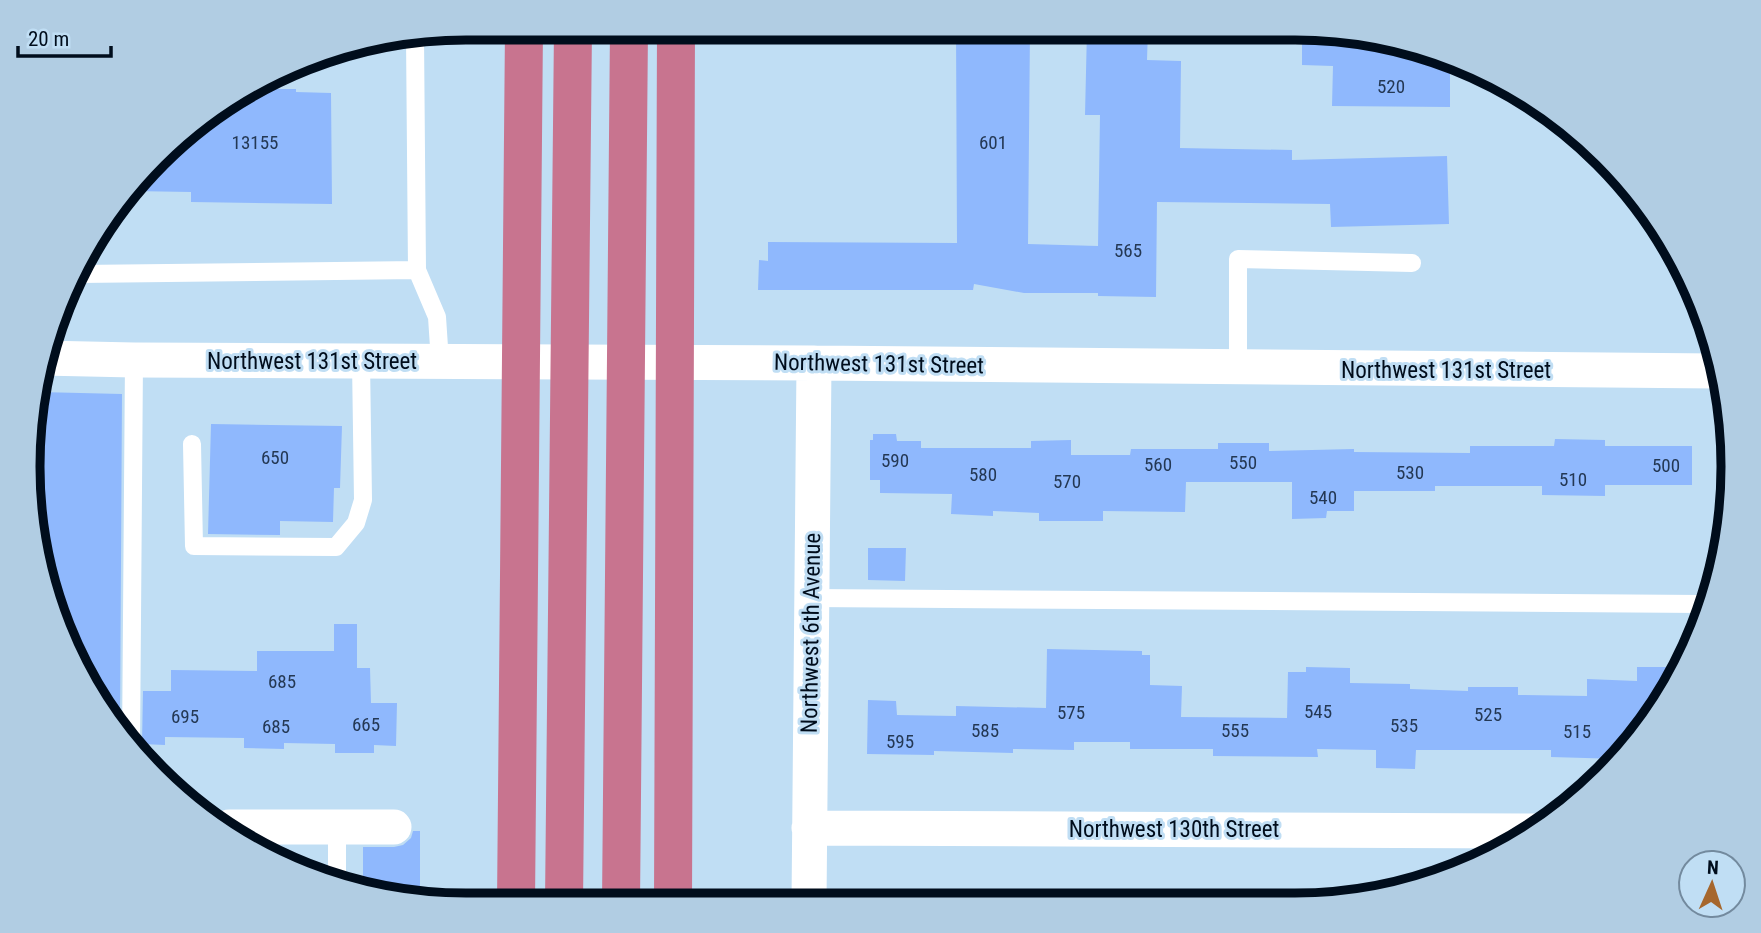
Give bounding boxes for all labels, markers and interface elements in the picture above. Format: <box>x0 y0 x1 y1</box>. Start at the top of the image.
scale bar <box>18 14 110 58</box>
text: 20 m <box>28 27 69 51</box>
house number: 520 <box>1377 75 1405 98</box>
house number: 13155 <box>232 131 278 154</box>
house number: 601 <box>979 131 1007 154</box>
house number: 565 <box>1114 239 1142 262</box>
street label: Northwest 131st Street <box>207 348 417 375</box>
street label: Northwest 131st Street <box>774 349 984 379</box>
street label: Northwest 131st Street <box>1341 357 1551 384</box>
house number: 650 <box>261 446 289 469</box>
house number: 590 <box>881 449 909 472</box>
house number: 550 <box>1229 451 1257 474</box>
house number: 560 <box>1144 453 1172 476</box>
house number: 500 <box>1652 454 1680 477</box>
house number: 530 <box>1396 461 1424 484</box>
house number: 580 <box>969 463 997 486</box>
house number: 510 <box>1559 468 1587 491</box>
house number: 570 <box>1053 470 1081 493</box>
house number: 540 <box>1309 486 1337 509</box>
street label: Northwest 6th Avenue <box>796 533 826 733</box>
house number: 685 <box>268 670 296 693</box>
house number: 545 <box>1304 700 1332 723</box>
house number: 575 <box>1057 701 1085 724</box>
house number: 525 <box>1474 703 1502 726</box>
house number: 695 <box>171 705 199 728</box>
house number: 665 <box>352 713 380 736</box>
house number: 535 <box>1390 714 1418 737</box>
house number: 685 <box>262 715 290 738</box>
house number: 585 <box>971 719 999 742</box>
house number: 555 <box>1221 719 1249 742</box>
house number: 515 <box>1563 720 1591 743</box>
house number: 595 <box>886 730 914 753</box>
street label: Northwest 130th Street <box>1069 816 1279 843</box>
north arrow <box>1677 849 1747 919</box>
text: N <box>1706 856 1719 879</box>

